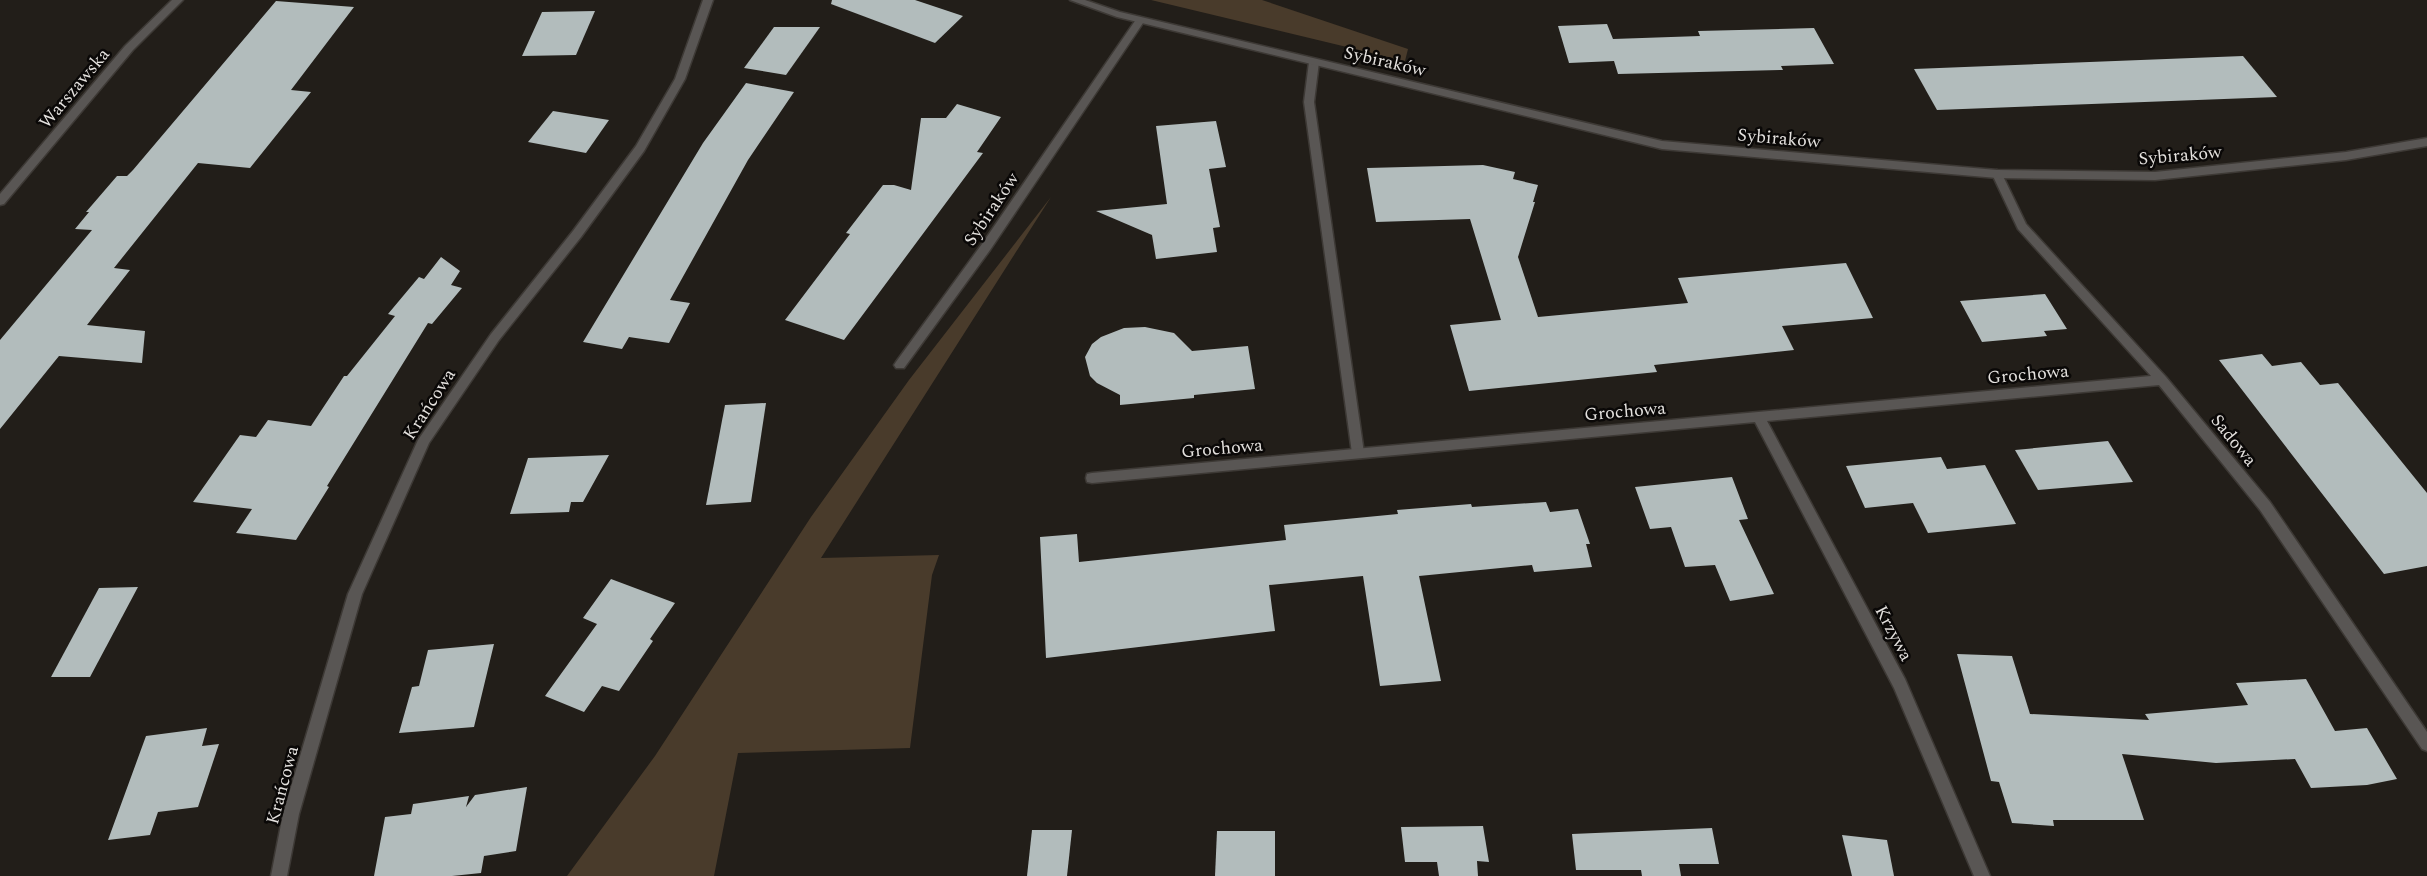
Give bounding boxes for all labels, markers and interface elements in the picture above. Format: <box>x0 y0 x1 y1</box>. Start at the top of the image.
street label: Sybiraków <box>1341 39 1429 84</box>
street label: Warszawska <box>32 42 116 135</box>
street label: Sybiraków <box>1736 121 1822 156</box>
street label: Sybiraków <box>2137 138 2223 173</box>
street label: Sybiraków <box>957 167 1026 251</box>
street label: Grochowa <box>1986 357 2070 392</box>
street label: Krańcowa <box>396 363 463 445</box>
street label: Grochowa <box>1583 394 1667 429</box>
street label: Sadowa <box>2204 408 2263 473</box>
street label: Grochowa <box>1180 431 1264 466</box>
street label: Krzywa <box>1868 601 1920 666</box>
street label: Krańcowa <box>259 743 306 827</box>

